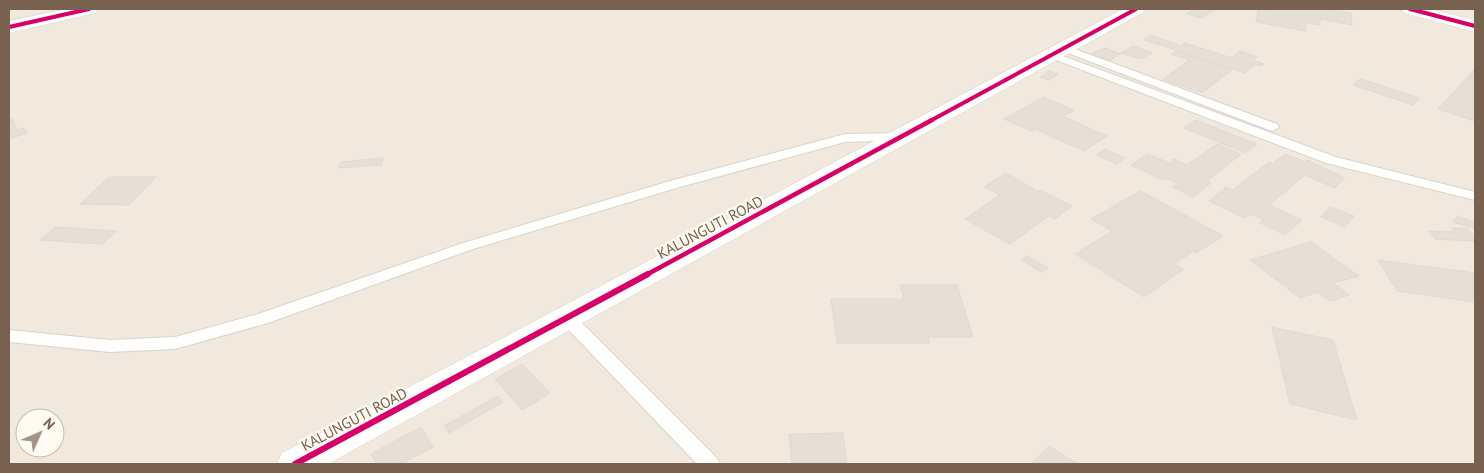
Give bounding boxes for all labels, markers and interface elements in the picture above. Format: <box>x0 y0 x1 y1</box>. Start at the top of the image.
street label: KALUNGUTI ROAD <box>654 191 766 263</box>
street label: KALUNGUTI ROAD <box>298 383 410 455</box>
north arrow <box>15 408 65 458</box>
text: N <box>40 414 59 433</box>

